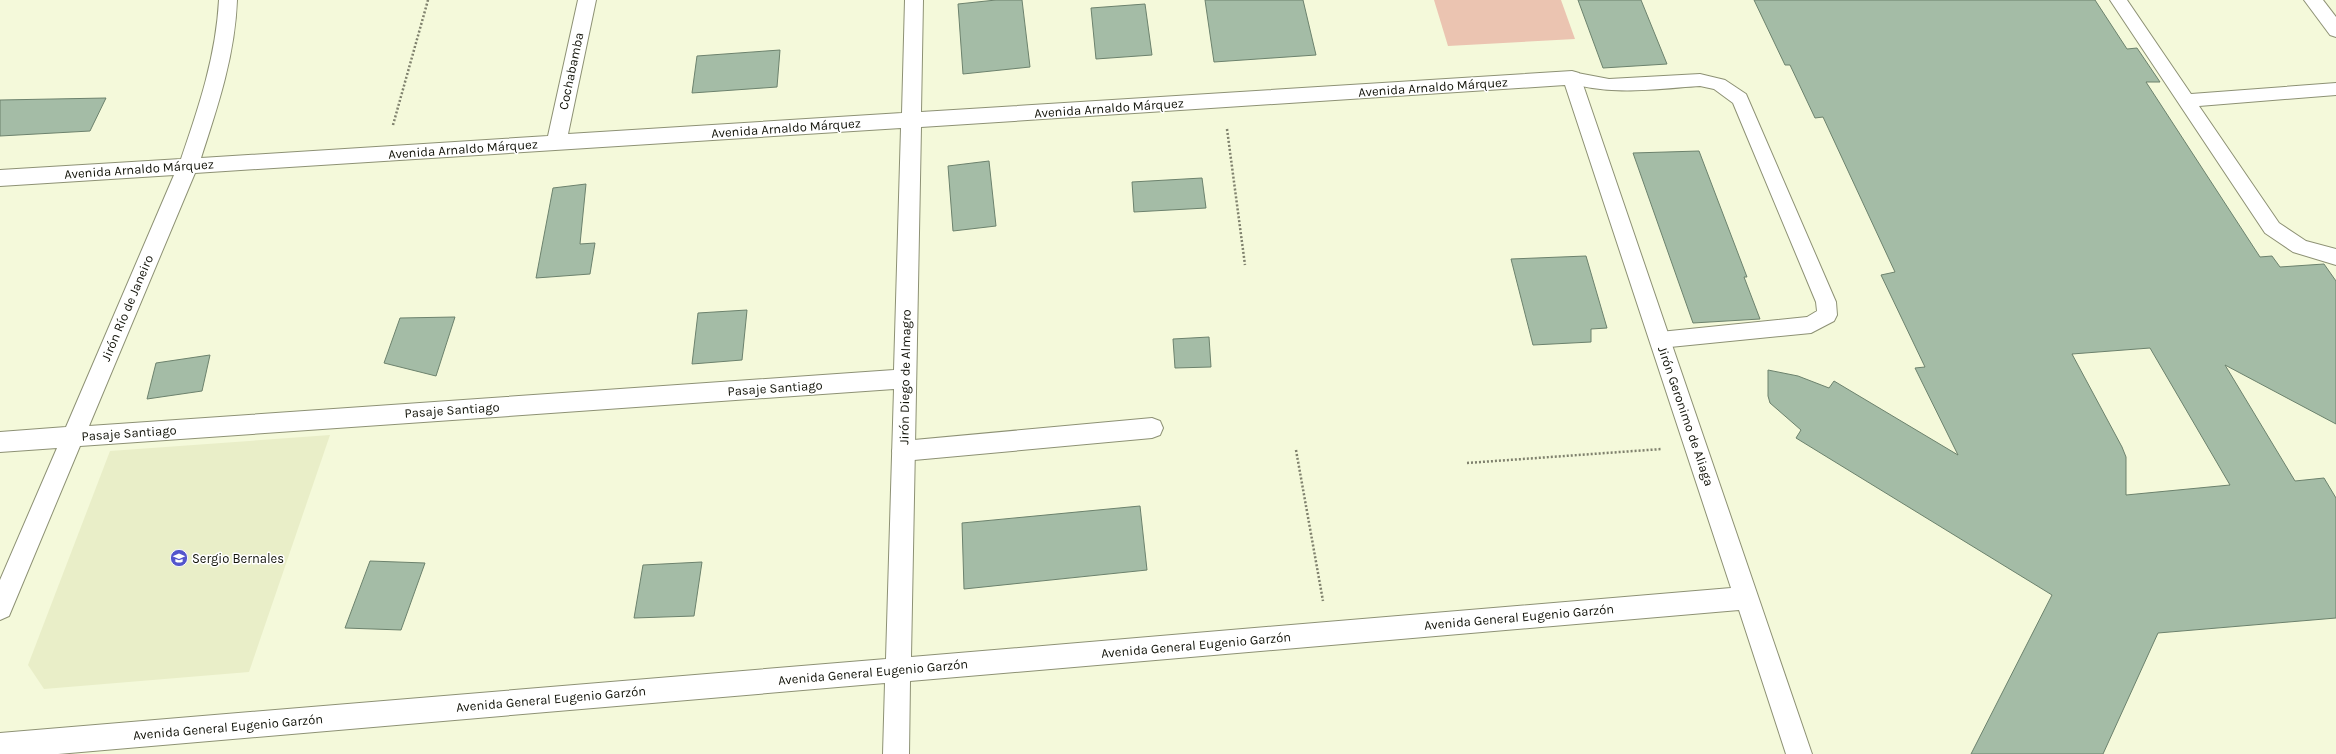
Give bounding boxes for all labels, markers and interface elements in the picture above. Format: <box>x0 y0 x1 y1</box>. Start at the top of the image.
street label: Cochabamba <box>555 31 587 111</box>
street label: Avenida Arnaldo Márquez <box>1358 74 1508 101</box>
street label: Avenida Arnaldo Márquez <box>1034 95 1184 122</box>
street label: Avenida Arnaldo Márquez <box>711 115 861 142</box>
street label: Avenida Arnaldo Márquez <box>388 136 538 163</box>
street label: Avenida Arnaldo Márquez <box>64 156 214 183</box>
street label: Jirón Río de Janeiro <box>98 253 156 363</box>
street label: Jirón Diego de Almagro <box>896 309 914 445</box>
street label: Jirón Geronimo de Aliaga <box>1655 344 1717 488</box>
street label: Pasaje Santiago <box>727 377 823 399</box>
street label: Pasaje Santiago <box>404 399 500 421</box>
street label: Pasaje Santiago <box>81 422 177 444</box>
school or university icon: Sergio Bernales <box>169 548 189 568</box>
place label: Sergio Bernales <box>192 551 284 566</box>
street label: Avenida General Eugenio Garzón <box>1423 601 1615 633</box>
street label: Avenida General Eugenio Garzón <box>1100 629 1292 661</box>
street label: Avenida General Eugenio Garzón <box>777 656 969 688</box>
street label: Avenida General Eugenio Garzón <box>455 683 647 715</box>
street label: Avenida General Eugenio Garzón <box>132 711 324 743</box>

